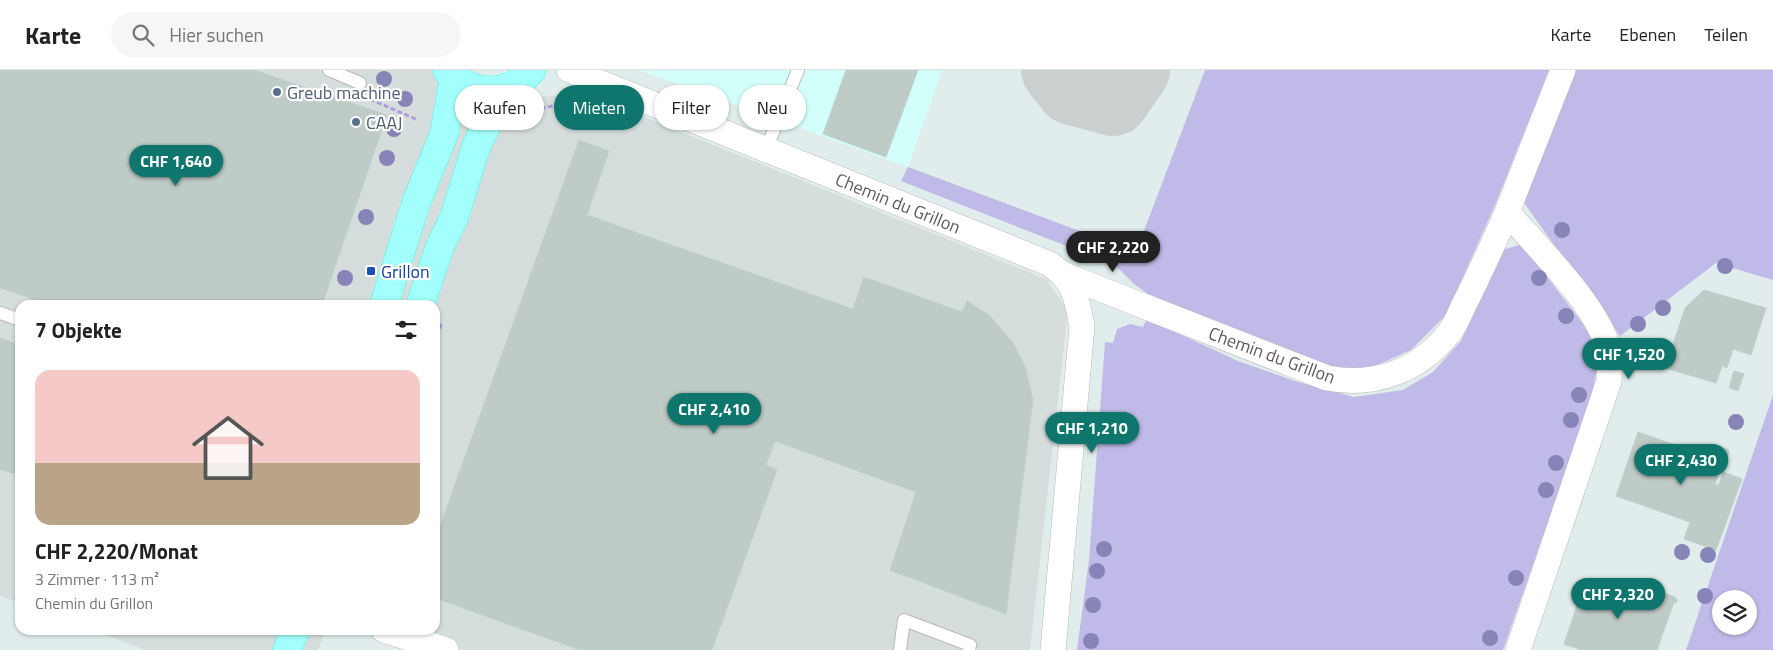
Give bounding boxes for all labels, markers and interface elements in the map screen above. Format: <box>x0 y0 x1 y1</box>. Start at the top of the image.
search box <box>111 12 461 57</box>
text: Karte <box>25 17 81 53</box>
text: Hier suchen <box>169 20 264 49</box>
icon: search <box>129 21 157 49</box>
text: Karte <box>1550 21 1591 48</box>
text: Ebenen <box>1619 21 1676 48</box>
text: Teilen <box>1704 21 1748 48</box>
place label: Greub machine <box>287 79 401 106</box>
chip: Kaufen <box>455 85 544 130</box>
chip: Mieten <box>554 85 644 130</box>
chip: Filter <box>654 85 729 130</box>
chip: Neu <box>739 85 806 130</box>
marker: Greub machine <box>271 86 283 98</box>
place label: CAAJ <box>366 109 402 136</box>
marker: CAAJ <box>350 116 362 128</box>
pin: CHF 1,640 <box>119 144 233 187</box>
text: CHF 1,640 <box>140 149 212 173</box>
street label: Chemin du Grillon <box>831 166 965 240</box>
pin: CHF 2,220 <box>1056 230 1170 273</box>
text: CHF 2,220 <box>1077 235 1149 259</box>
place label: Grillon <box>381 258 430 285</box>
marker: Grillon <box>365 265 377 277</box>
text: 7 Objekte <box>35 314 122 346</box>
icon: filters <box>392 316 420 344</box>
street label: Chemin du Grillon <box>1205 320 1339 390</box>
pin: CHF 1,520 <box>1572 338 1686 380</box>
text: CHF 1,520 <box>1593 342 1665 366</box>
pin: CHF 2,410 <box>657 392 771 435</box>
text: CHF 2,410 <box>678 397 750 421</box>
icon: home <box>183 403 273 493</box>
pin: CHF 1,210 <box>1035 412 1149 454</box>
text: CHF 1,210 <box>1056 416 1128 440</box>
pin: CHF 2,430 <box>1624 444 1738 486</box>
text: CHF 2,430 <box>1645 448 1717 472</box>
text: CHF 2,220/Monat <box>35 535 198 567</box>
text: 3 Zimmer · 113 m² <box>35 567 159 591</box>
pin: CHF 2,320 <box>1561 578 1675 620</box>
text: CHF 2,320 <box>1582 582 1654 606</box>
map controls <box>1712 590 1757 635</box>
button: layers <box>1712 590 1757 635</box>
text: Chemin du Grillon <box>35 591 153 615</box>

